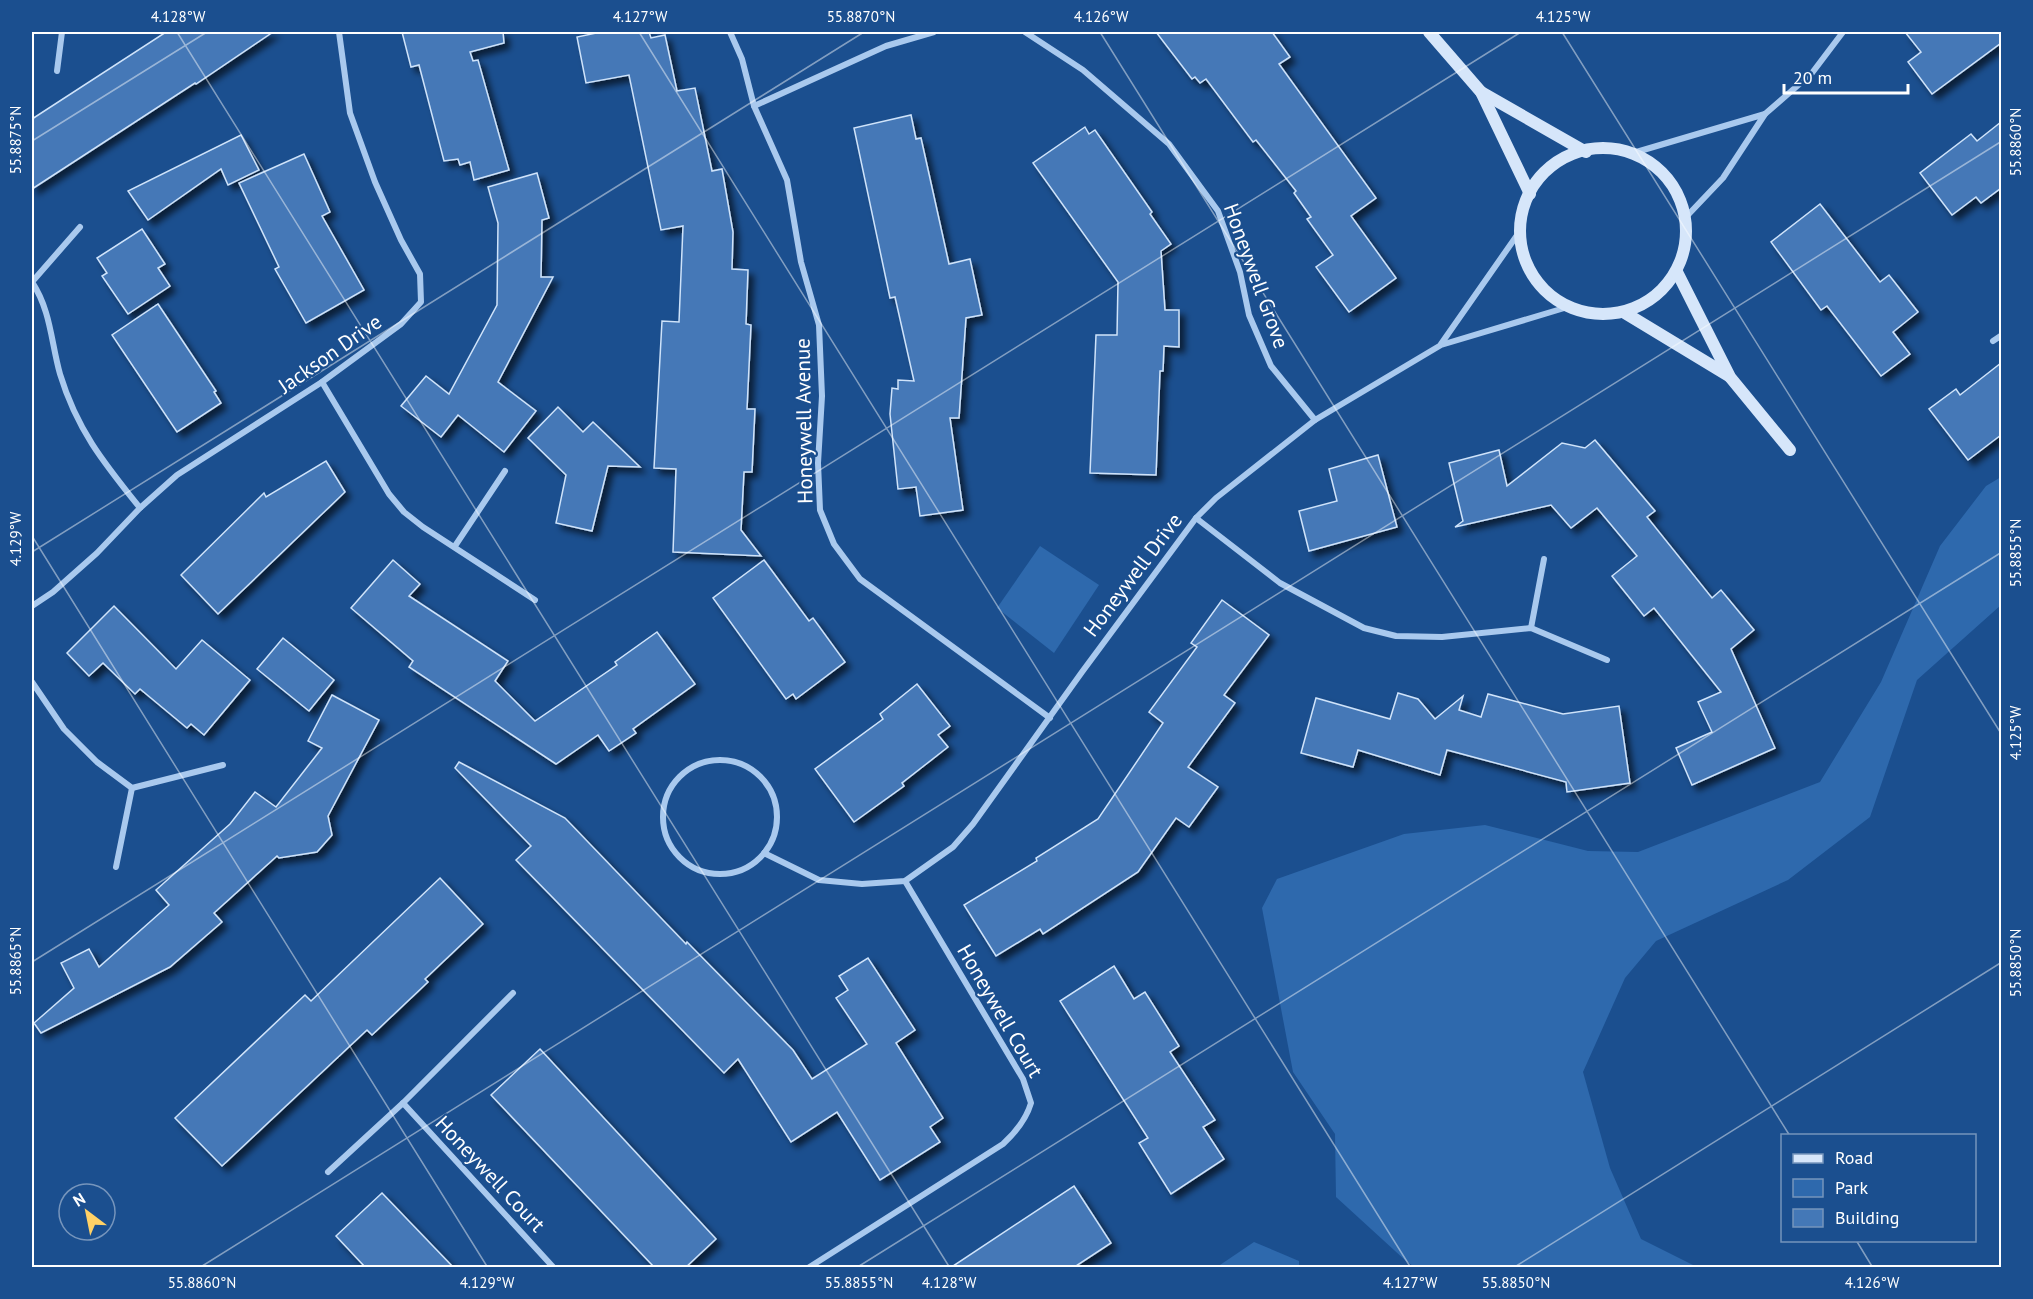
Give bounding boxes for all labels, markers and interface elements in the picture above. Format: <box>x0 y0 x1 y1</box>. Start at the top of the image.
text: 4.128°W <box>151 7 206 26</box>
text: 4.127°W <box>613 7 668 26</box>
text: 55.8870°N <box>827 7 895 26</box>
text: 4.126°W <box>1074 7 1129 26</box>
text: 4.125°W <box>1536 7 1591 26</box>
scale bar <box>1784 57 1908 95</box>
text: 20 m <box>1793 66 1832 89</box>
text: 55.8875°N <box>6 106 25 174</box>
text: 55.8860°N <box>2006 108 2025 176</box>
street label: Honeywell Grove <box>1218 200 1295 352</box>
street label: Jackson Drive <box>272 308 387 400</box>
street label: Honeywell Avenue <box>789 338 818 504</box>
street label: Honeywell Drive <box>1077 508 1188 642</box>
text: 4.129°W <box>6 511 25 566</box>
text: 55.8855°N <box>2006 519 2025 587</box>
text: 4.125°W <box>2006 705 2025 760</box>
text: 55.8865°N <box>6 927 25 995</box>
text: 55.8850°N <box>2006 929 2025 997</box>
street label: Honeywell Court <box>951 939 1049 1082</box>
street label: Honeywell Court <box>430 1110 551 1238</box>
legend <box>1781 1134 1976 1242</box>
text: Road <box>1835 1146 1873 1169</box>
text: Park <box>1835 1176 1868 1199</box>
north arrow <box>57 1182 117 1242</box>
text: N <box>69 1188 89 1211</box>
text: Building <box>1835 1206 1899 1229</box>
text: 55.8860°N <box>168 1273 236 1292</box>
text: 4.129°W <box>460 1273 515 1292</box>
text: 55.8855°N <box>825 1273 893 1292</box>
text: 4.128°W <box>922 1273 977 1292</box>
text: 4.127°W <box>1383 1273 1438 1292</box>
text: 55.8850°N <box>1482 1273 1550 1292</box>
text: 4.126°W <box>1845 1273 1900 1292</box>

